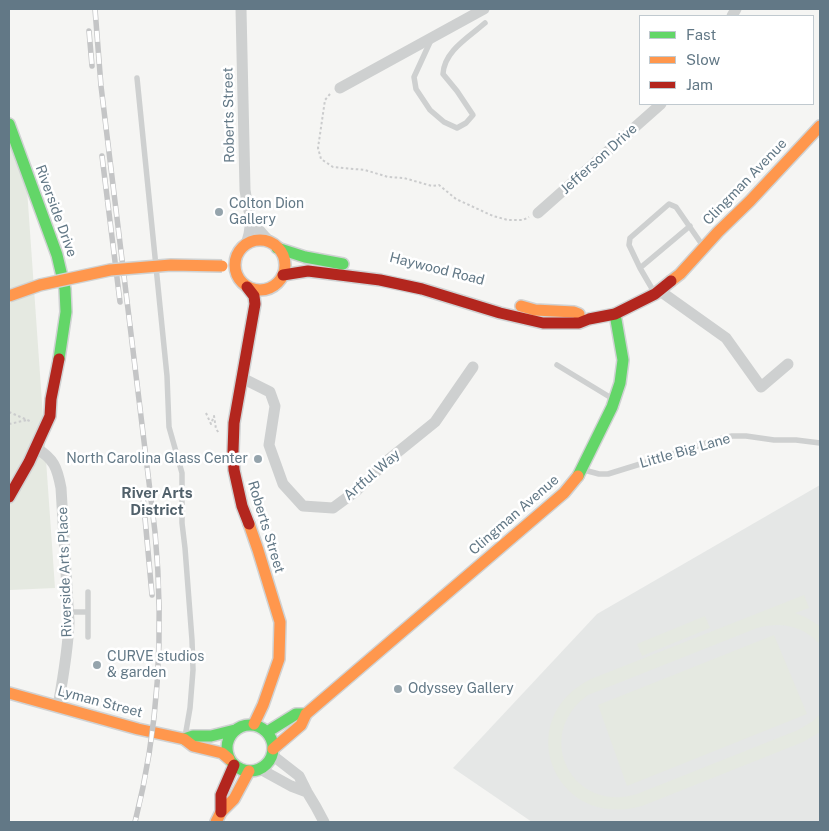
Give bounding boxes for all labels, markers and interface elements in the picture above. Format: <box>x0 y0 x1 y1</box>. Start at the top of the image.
legend <box>639 15 814 105</box>
text: Fast <box>686 26 716 43</box>
text: Slow <box>686 51 720 68</box>
street label: Roberts Street <box>220 67 238 163</box>
text: Jam <box>686 76 713 93</box>
street label: Jefferson Drive <box>557 120 641 198</box>
street label: Clingman Avenue <box>700 135 790 229</box>
street label: Riverside Drive <box>32 163 80 259</box>
place label: Colton Dion Gallery <box>229 196 304 228</box>
marker: Colton Dion Gallery <box>213 206 225 218</box>
street label: Haywood Road <box>388 249 486 289</box>
street label: Little Big Lane <box>638 430 732 472</box>
street label: Artful Way <box>340 446 404 504</box>
place label: North Carolina Glass Center <box>66 451 248 467</box>
marker: North Carolina Glass Center <box>252 453 264 465</box>
street label: Clingman Avenue <box>466 471 562 559</box>
street label: Roberts Street <box>244 479 288 575</box>
district label: River Arts District <box>121 484 193 519</box>
street label: Riverside Arts Place <box>54 506 76 638</box>
place label: CURVE studios & garden <box>107 649 204 682</box>
marker: CURVE studios & garden <box>91 659 103 671</box>
place label: Odyssey Gallery <box>408 681 514 697</box>
street label: Lyman Street <box>56 683 144 721</box>
marker: Odyssey Gallery <box>392 683 404 695</box>

